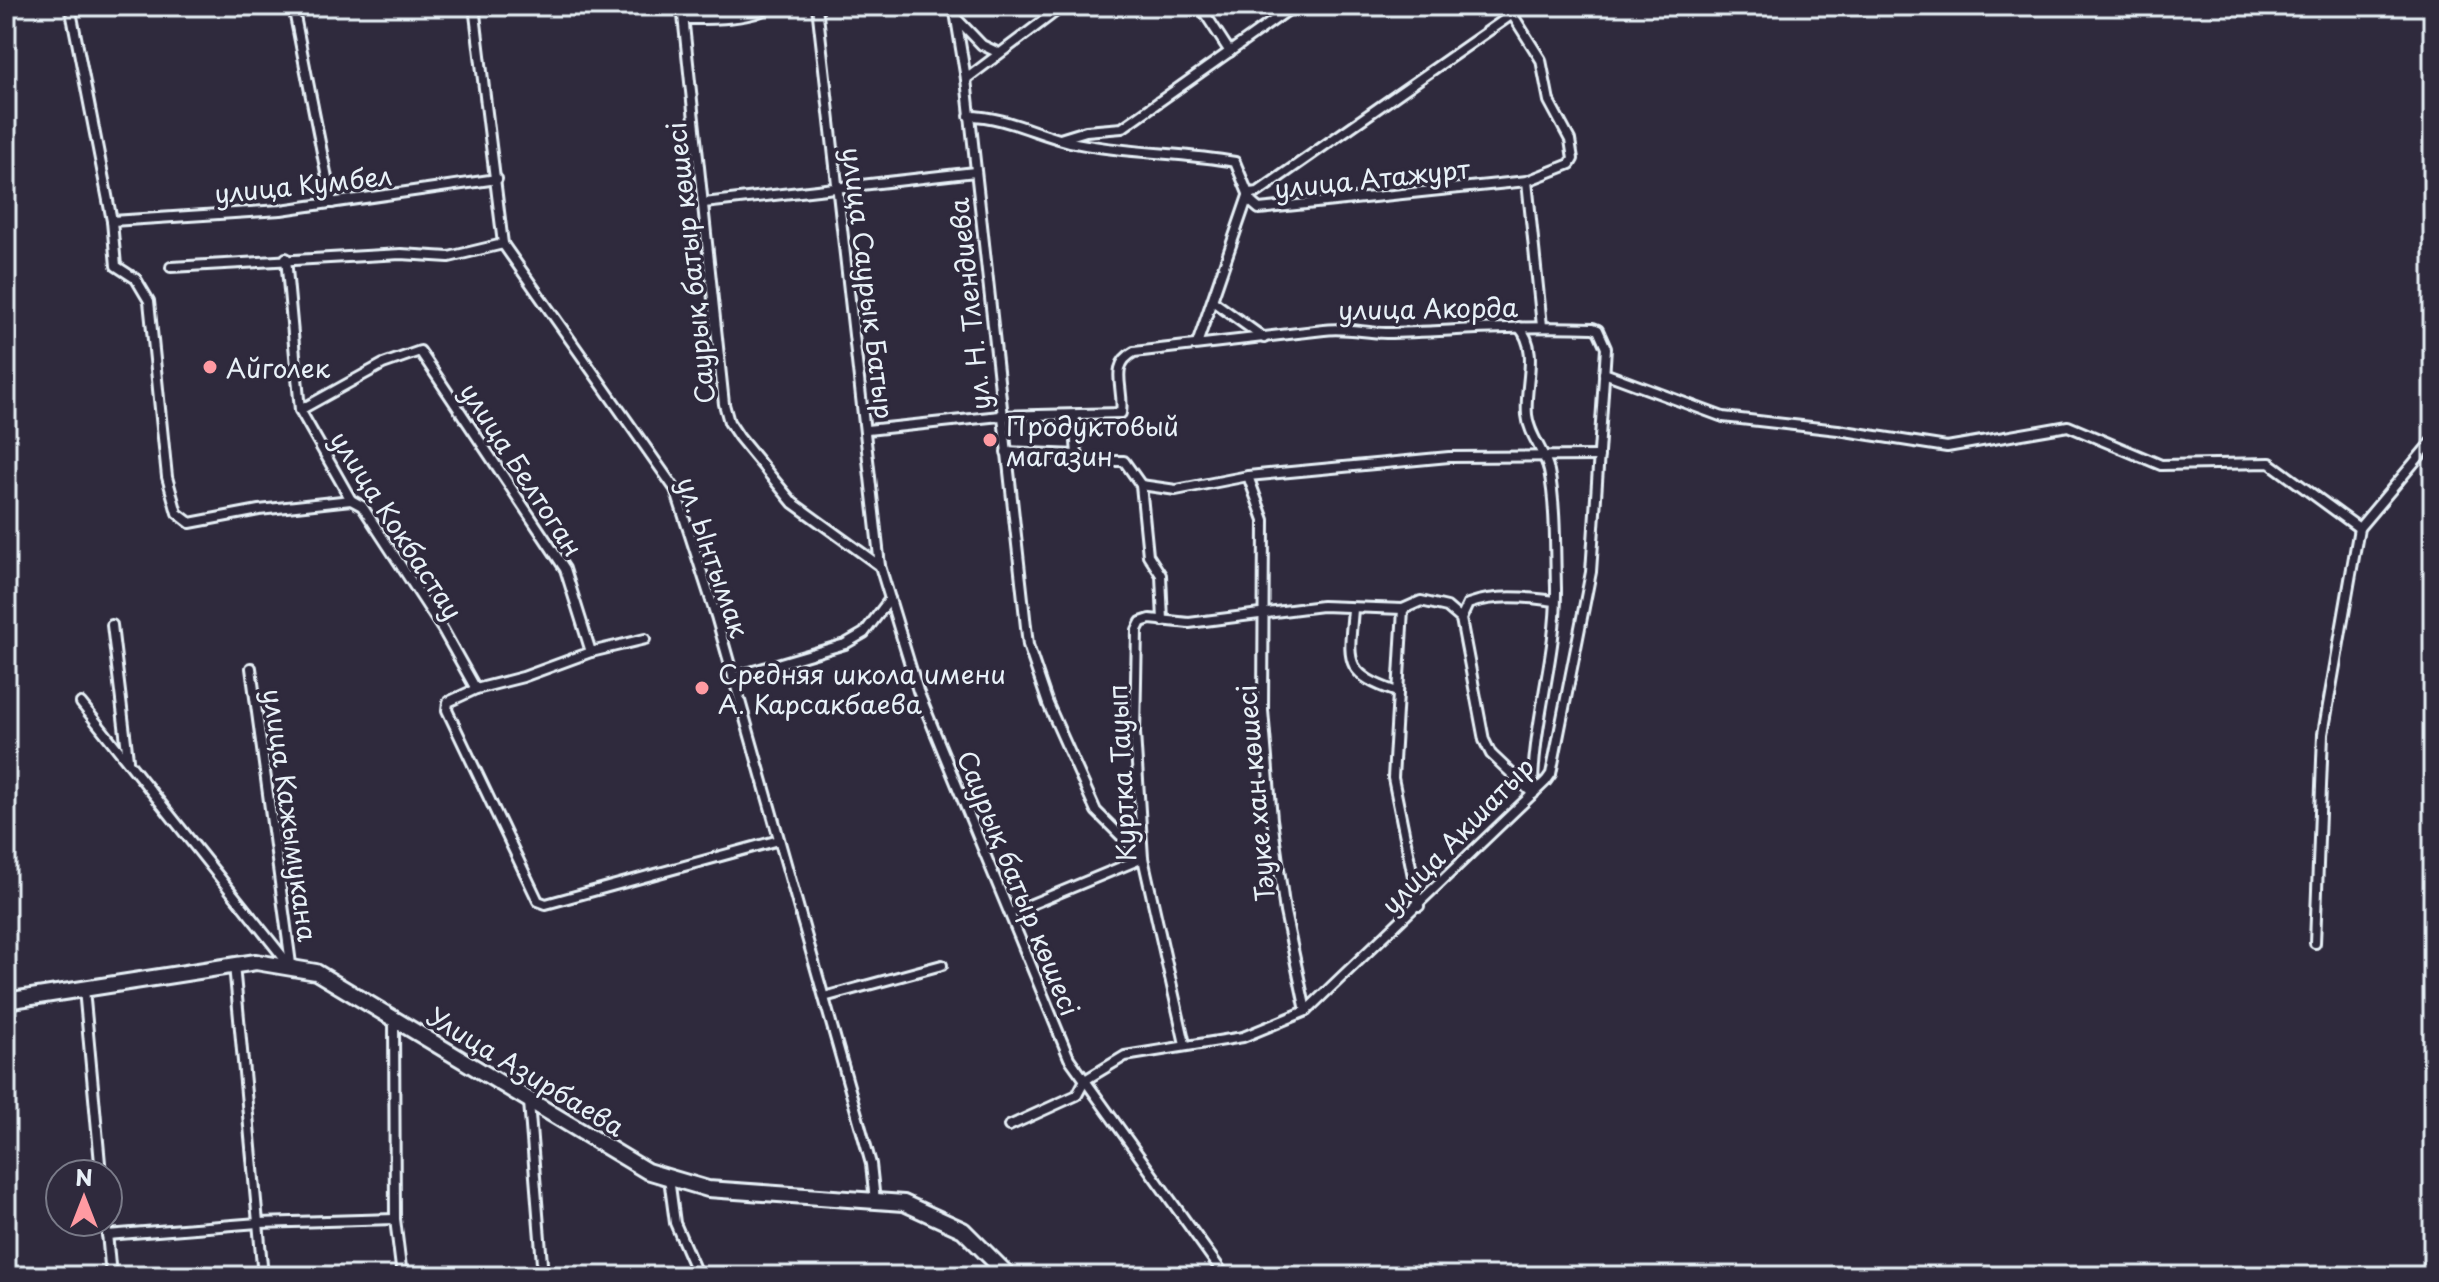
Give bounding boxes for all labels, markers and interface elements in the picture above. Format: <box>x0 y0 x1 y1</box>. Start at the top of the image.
street label: Саурық батыр көшесі <box>656 120 724 406</box>
street label: улица Саурык Батыр <box>833 145 905 421</box>
street label: улица Атажурт <box>1272 148 1472 208</box>
street label: улица Кумбел <box>212 155 394 213</box>
street label: ул. Н. Тлендиева <box>938 195 1000 412</box>
street label: улица Акорда <box>1338 287 1519 329</box>
place label: Айголек <box>226 348 331 387</box>
marker: Айголек <box>201 358 219 376</box>
street label: улица Белтоган <box>451 374 593 564</box>
place label: Продуктовый магазин <box>1006 406 1179 475</box>
street label: улица Кокбастау <box>321 423 473 627</box>
marker: Продуктовый магазин <box>981 431 999 449</box>
street label: ул. Ынтымак <box>668 472 760 643</box>
place label: Средняя школа имени А. Карсакбаева <box>718 654 1006 723</box>
marker: Средняя школа имени А. Карсакбаева <box>693 679 711 697</box>
street label: Куртка Тауып <box>1097 683 1145 863</box>
street label: Тәуке хан көшесі <box>1226 683 1284 903</box>
street label: улица Кажымукана <box>254 686 328 944</box>
street label: Саурық батыр көшесі <box>948 744 1090 1022</box>
street label: улица Акшатыр <box>1371 747 1543 923</box>
street label: Улица Азирбаева <box>420 996 633 1146</box>
north arrow <box>44 1158 124 1238</box>
text: N <box>75 1160 93 1193</box>

